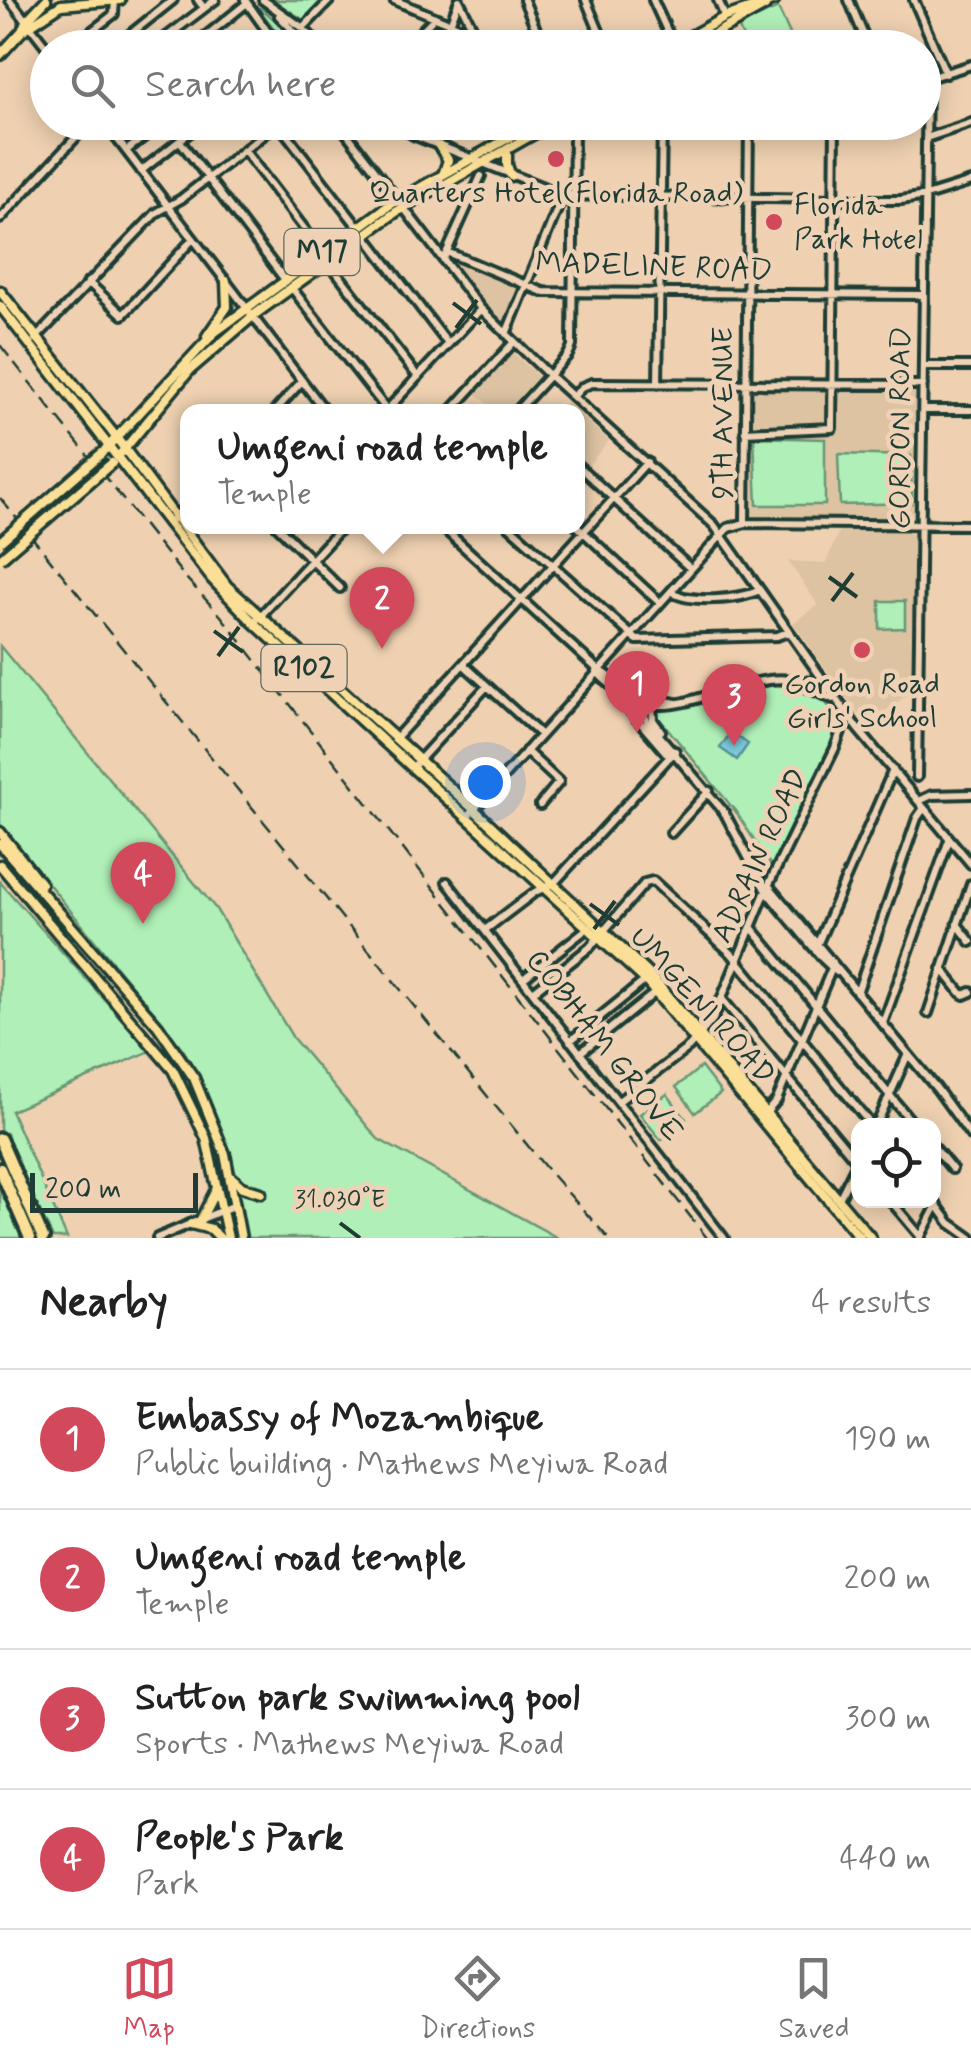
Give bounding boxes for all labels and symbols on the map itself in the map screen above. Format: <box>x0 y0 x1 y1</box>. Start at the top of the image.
marker: Quarters Hotel(Florida Road) <box>545 148 567 170</box>
place label: Quarters Hotel(Florida Road) <box>369 174 743 213</box>
place label: Florida Park Hotel <box>794 186 923 259</box>
marker: Florida Park Hotel <box>763 211 785 233</box>
road number: M17 <box>284 229 360 275</box>
street label: MADELINE ROAD <box>535 243 773 291</box>
street label: 9TH AVENUE <box>704 326 743 500</box>
street label: GORDON ROAD <box>881 326 920 530</box>
pin: 2 <box>350 566 414 649</box>
marker: Gordon Road Girls' School <box>851 639 873 661</box>
road number: R102 <box>262 645 346 691</box>
pin: 1 <box>604 650 670 733</box>
pin: 3 <box>702 664 766 746</box>
place label: Gordon Road Girls' School <box>784 665 940 738</box>
your location <box>460 757 511 808</box>
street label: ADRAIN ROAD <box>703 762 817 950</box>
pin: 4 <box>110 842 176 924</box>
street label: UMGENI ROAD <box>621 919 783 1093</box>
street label: COBHAM GROVE <box>516 942 692 1150</box>
scale bar <box>30 1168 198 1212</box>
text: 31.030°E <box>295 1184 385 1217</box>

